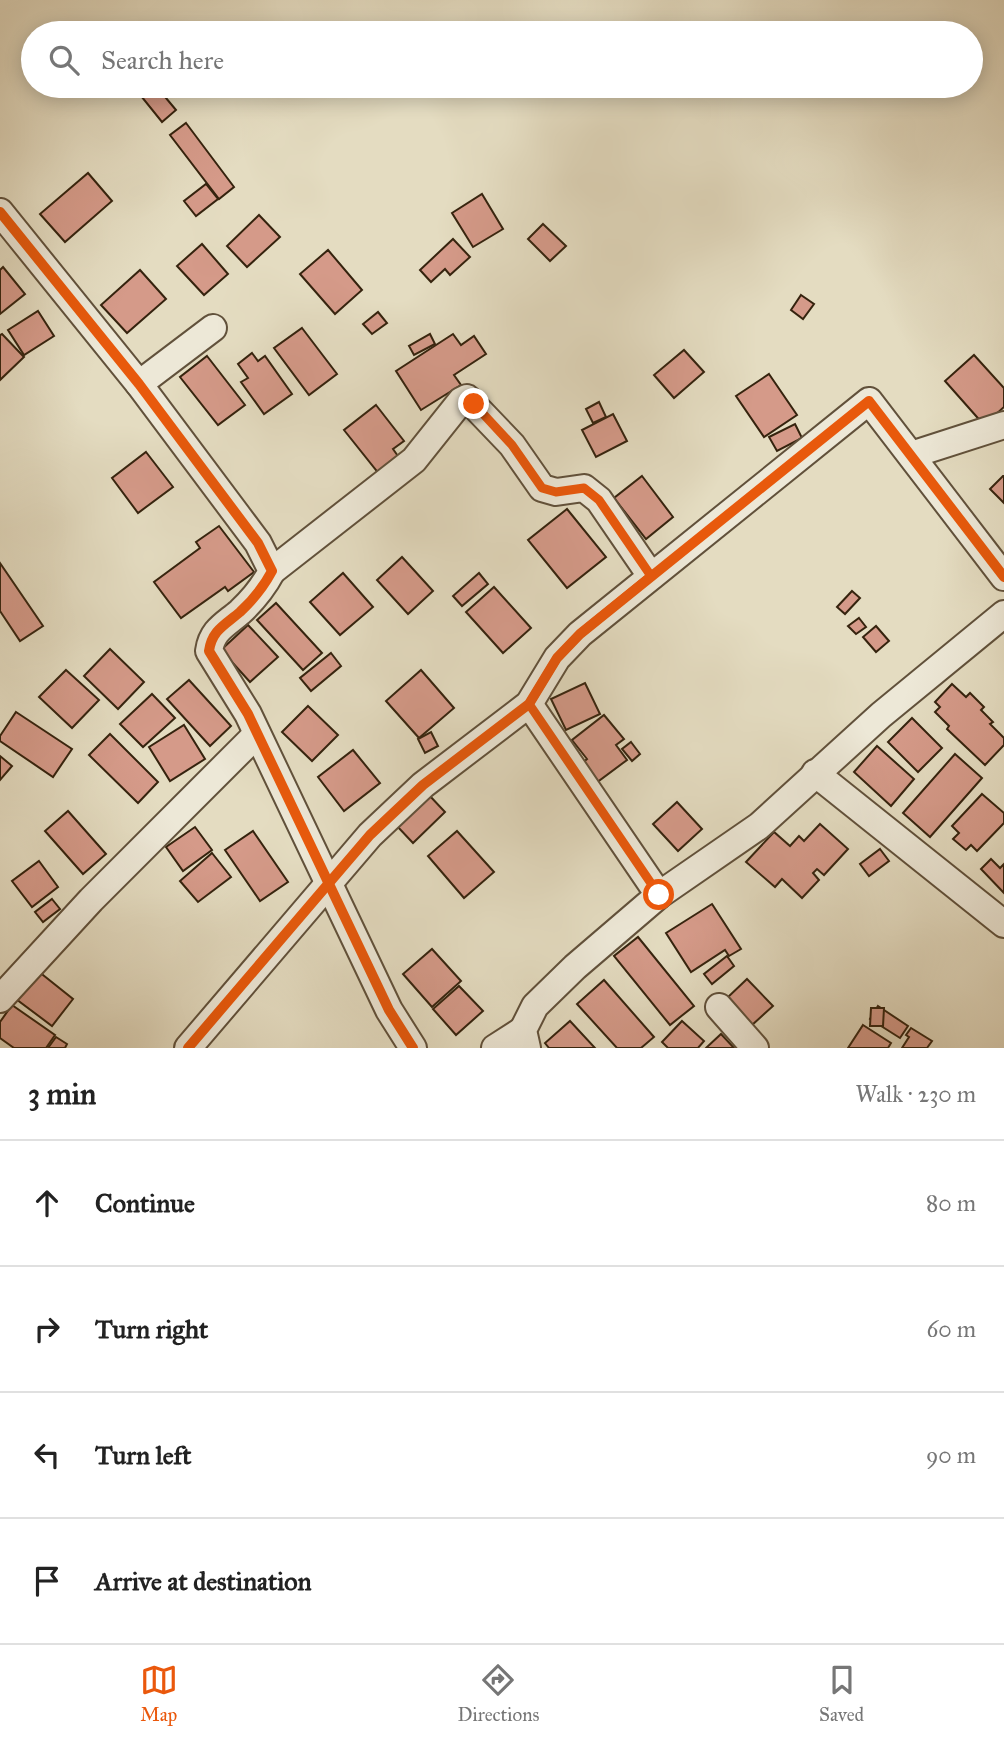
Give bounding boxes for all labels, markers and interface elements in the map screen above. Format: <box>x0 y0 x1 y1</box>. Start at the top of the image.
search box <box>21 21 983 98</box>
icon: search <box>45 41 83 79</box>
text: Search here <box>101 44 224 76</box>
route end <box>458 388 489 419</box>
route start <box>643 879 674 910</box>
text: 3 min <box>28 1076 96 1112</box>
text: Walk · 230 m <box>856 1080 976 1108</box>
icon: ahead <box>28 1184 66 1222</box>
text: Continue <box>95 1187 195 1219</box>
text: 80 m <box>926 1189 976 1217</box>
icon: right <box>28 1310 66 1348</box>
text: Turn right <box>95 1313 208 1345</box>
text: 60 m <box>927 1315 976 1343</box>
icon: left <box>28 1436 66 1474</box>
text: Turn left <box>95 1439 191 1471</box>
text: 90 m <box>926 1441 976 1469</box>
icon: arrive <box>28 1562 66 1600</box>
text: Arrive at destination <box>95 1565 312 1597</box>
tab: Map <box>140 1661 178 1726</box>
tab: Directions <box>457 1661 539 1726</box>
tab: Saved <box>819 1661 864 1726</box>

